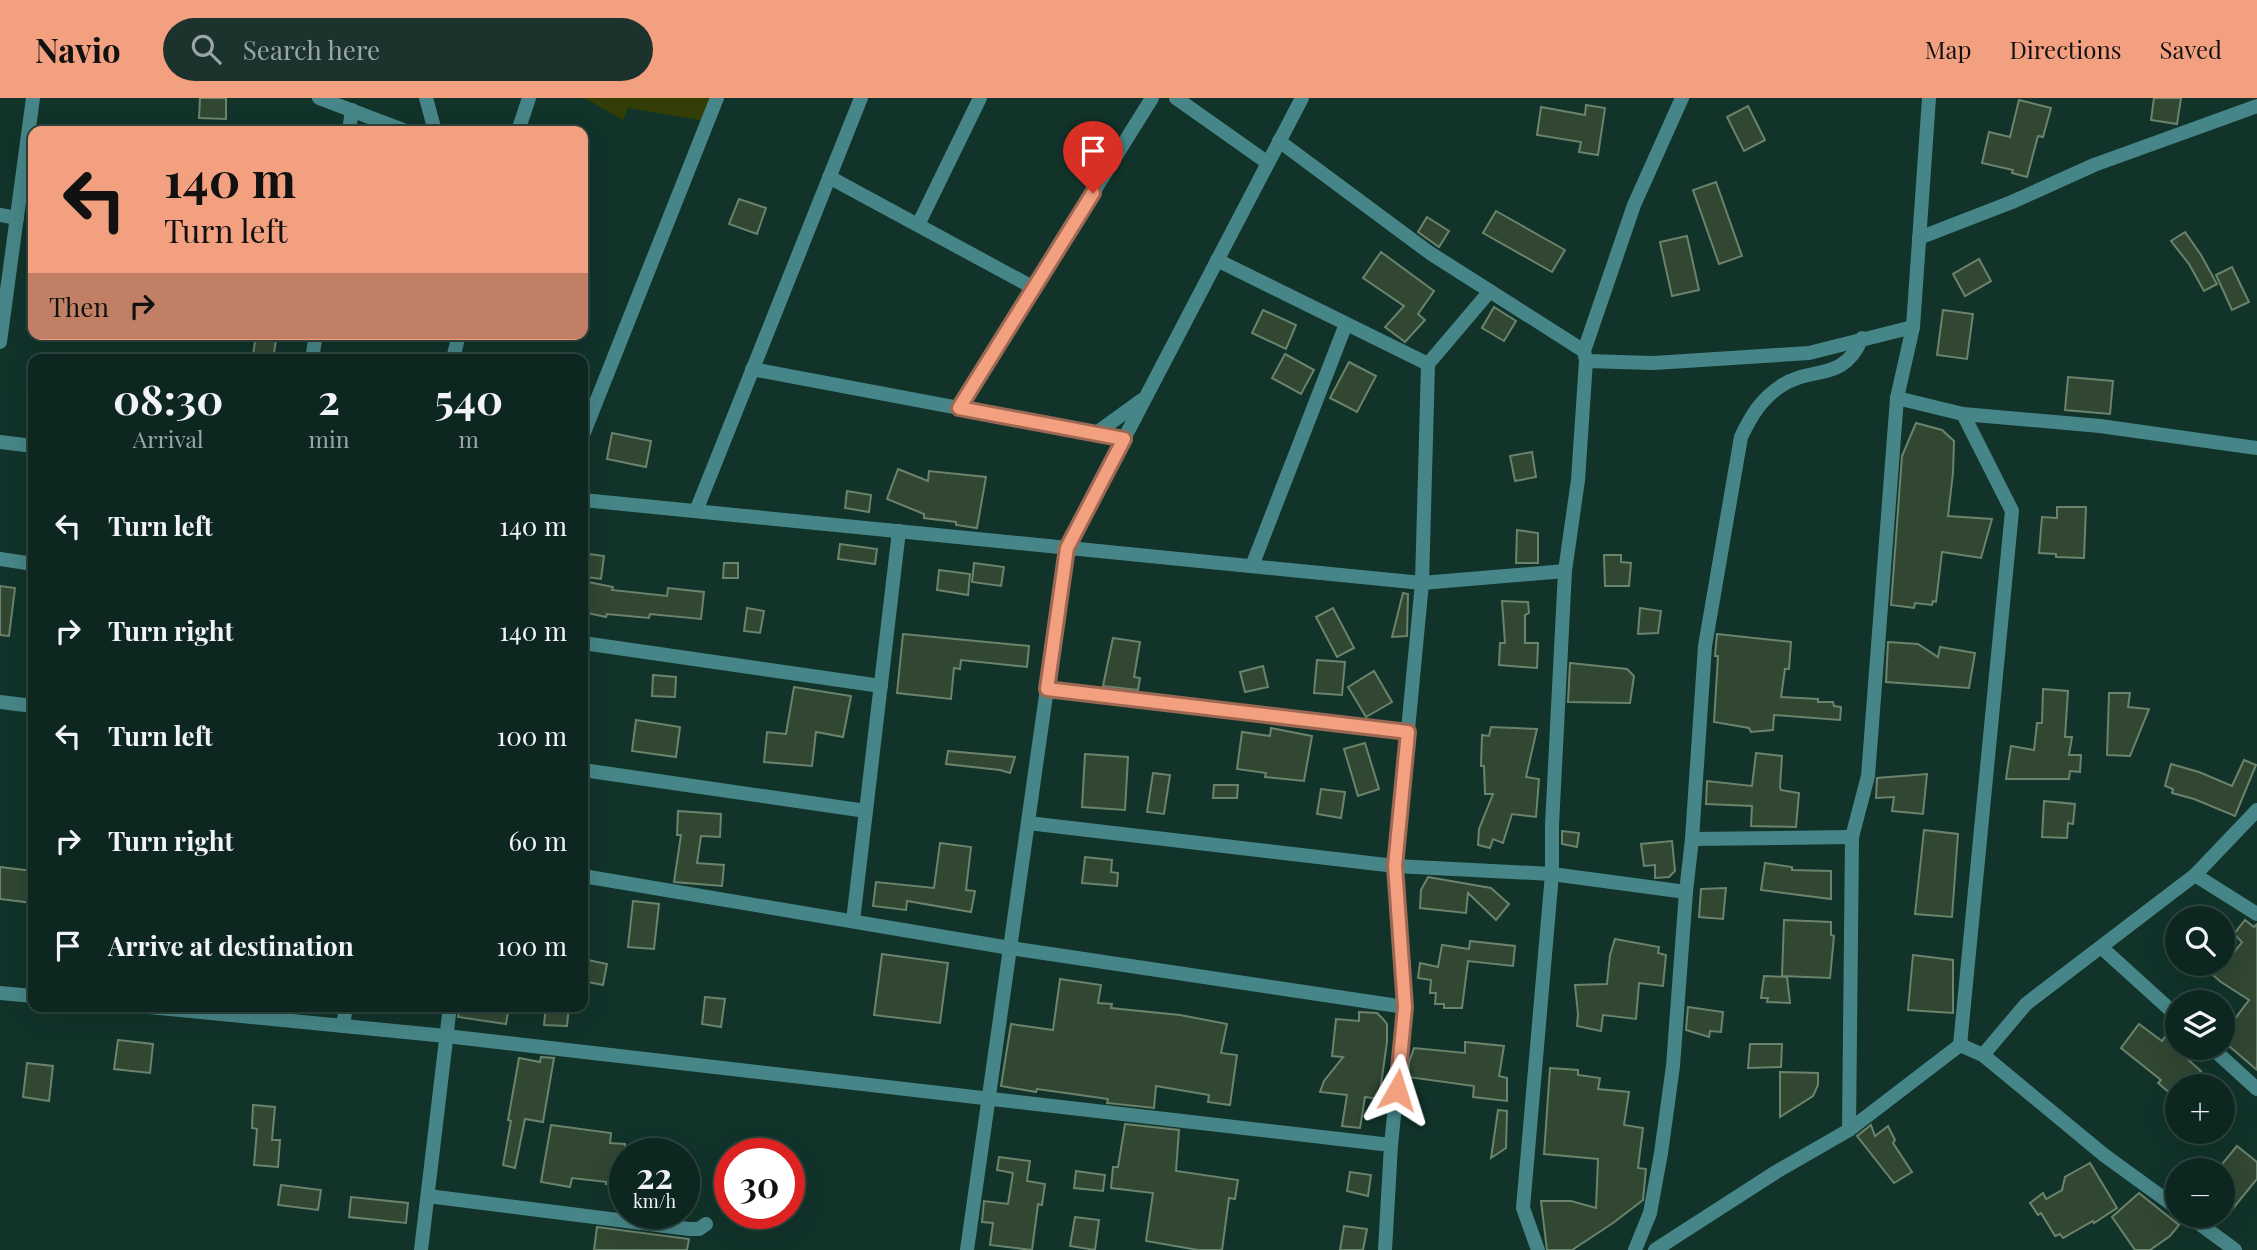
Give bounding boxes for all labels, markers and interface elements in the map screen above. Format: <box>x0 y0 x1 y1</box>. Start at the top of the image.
search box <box>163 18 653 81</box>
text: Navio <box>35 27 121 71</box>
icon: search <box>187 30 225 68</box>
text: Search here <box>243 32 380 67</box>
text: Map <box>1925 33 1971 65</box>
text: Directions <box>2009 33 2122 65</box>
text: Saved <box>2160 33 2222 65</box>
pin <box>1063 121 1123 193</box>
icon: arrive <box>1074 132 1112 170</box>
text: 140 m <box>164 145 296 210</box>
icon: left <box>49 154 140 245</box>
text: Turn left <box>164 208 288 251</box>
icon: right <box>123 287 161 325</box>
text: Then <box>49 289 109 324</box>
text: 08:30 <box>113 370 223 426</box>
text: 2 <box>318 370 340 426</box>
text: 540 <box>434 370 503 426</box>
text: Arrival <box>133 423 204 454</box>
text: min <box>308 423 349 454</box>
text: m <box>458 423 479 454</box>
icon: left <box>49 507 87 545</box>
text: Turn left <box>108 508 213 543</box>
text: 140 m <box>499 508 567 543</box>
icon: right <box>49 612 87 650</box>
text: Turn right <box>108 613 234 648</box>
text: 140 m <box>499 613 567 648</box>
icon: left <box>49 717 87 755</box>
text: Turn left <box>108 718 213 753</box>
text: 100 m <box>497 718 567 753</box>
icon: right <box>49 822 87 860</box>
text: Turn right <box>108 823 234 858</box>
text: 60 m <box>508 823 567 858</box>
map controls <box>2165 906 2235 1228</box>
button: search <box>2165 906 2235 976</box>
icon: arrive <box>49 927 87 965</box>
text: Arrive at destination <box>108 928 354 963</box>
text: 100 m <box>497 928 567 963</box>
button: layers <box>2165 990 2235 1060</box>
position arrow <box>1360 1053 1434 1127</box>
button: + <box>2165 1074 2235 1144</box>
speed limit sign: 30 <box>714 1138 805 1229</box>
text: 22 <box>636 1151 673 1198</box>
button: − <box>2165 1158 2235 1228</box>
text: km/h <box>633 1189 676 1213</box>

